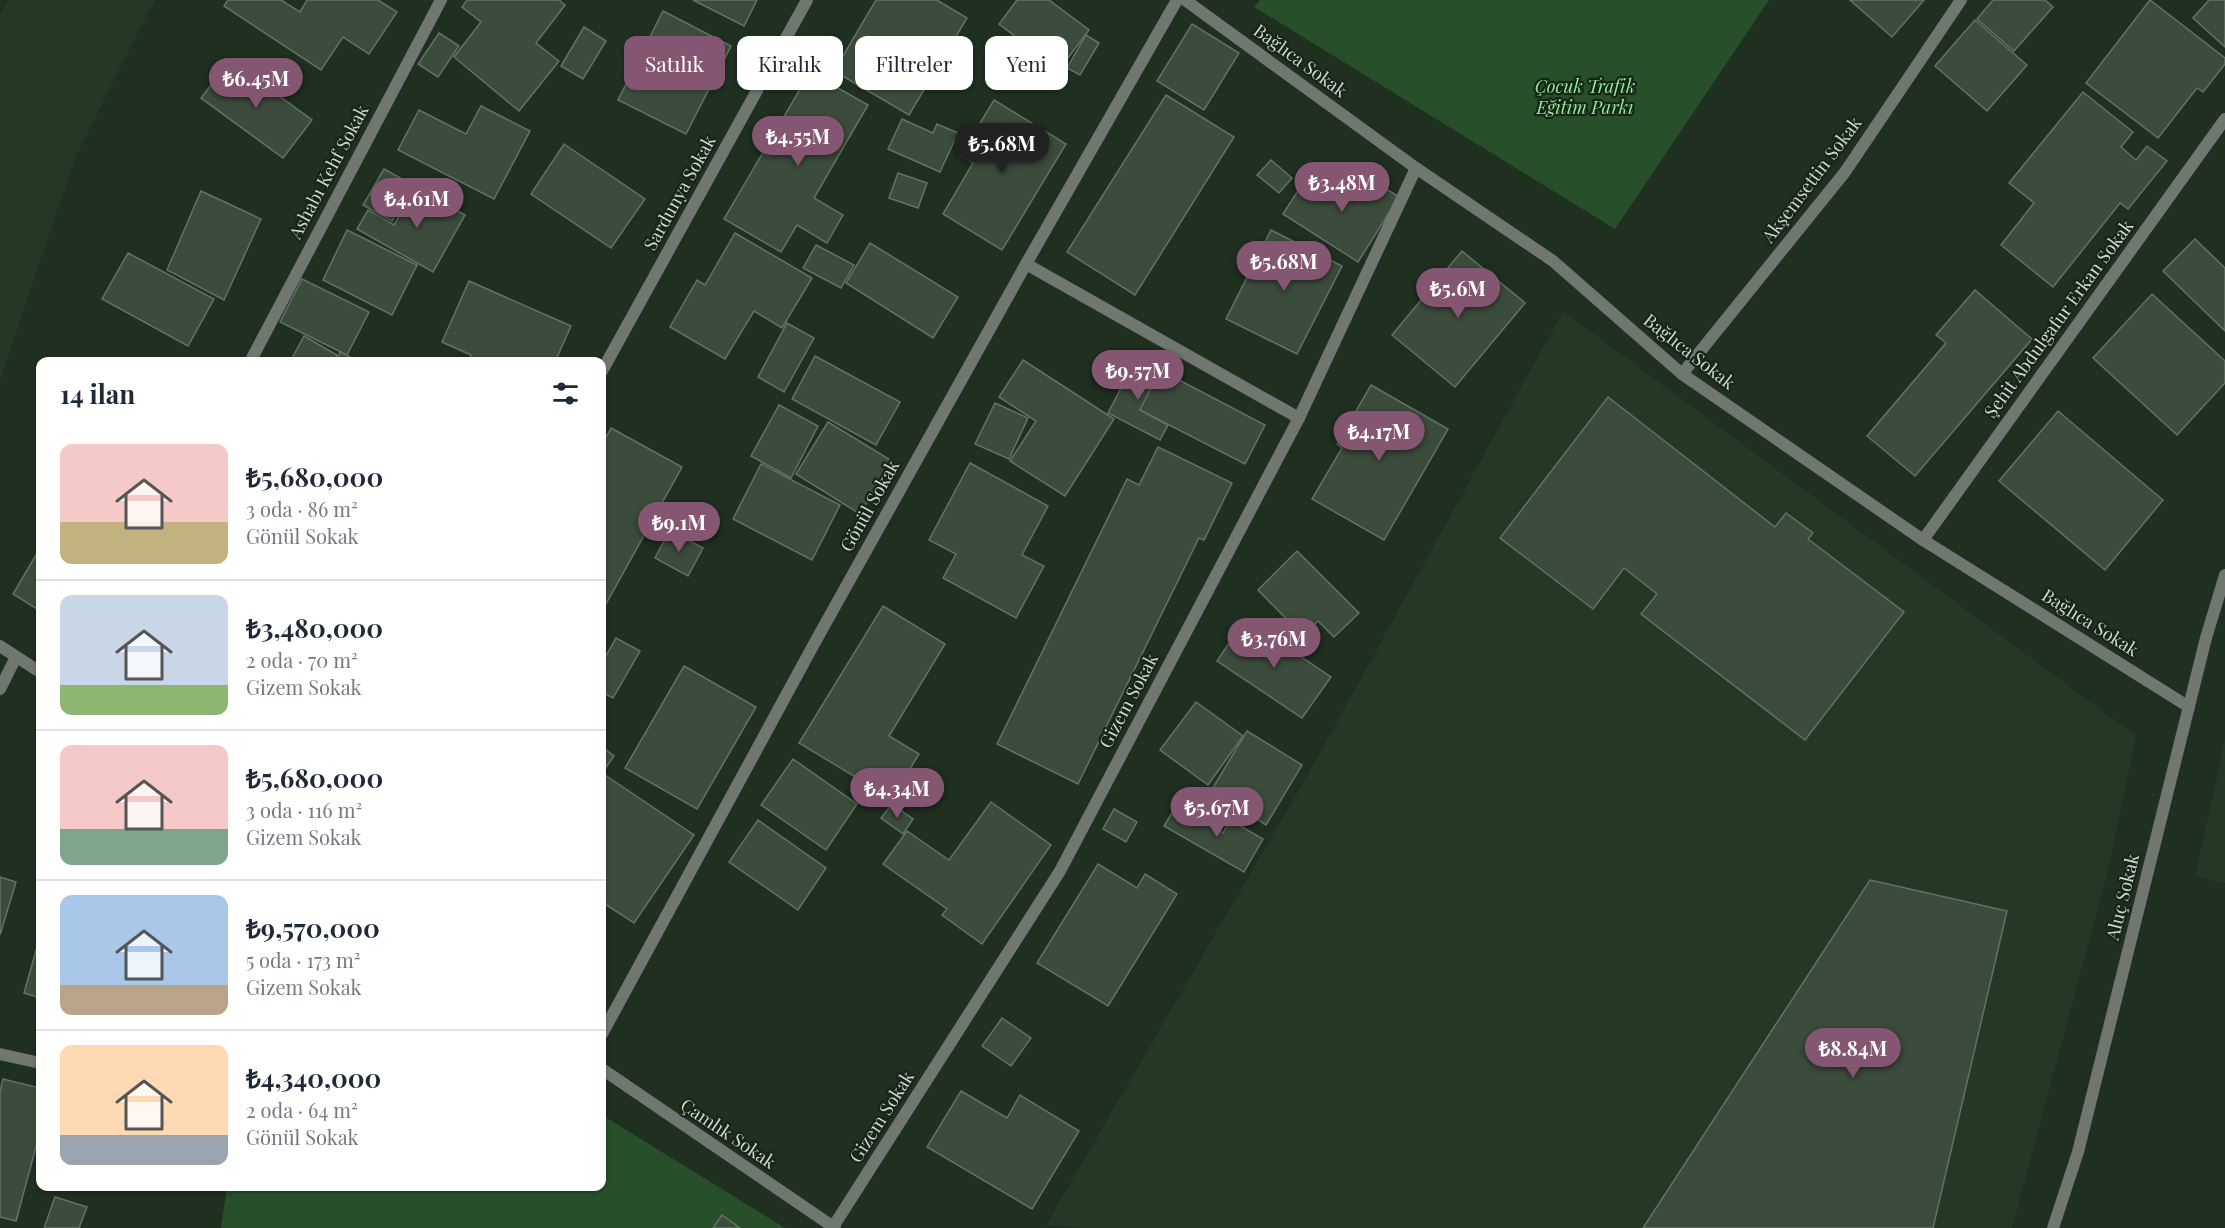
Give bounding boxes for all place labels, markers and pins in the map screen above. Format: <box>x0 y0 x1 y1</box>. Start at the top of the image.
pin: ₺6.45M <box>207 58 305 109</box>
pin: ₺4.55M <box>749 116 847 167</box>
pin: ₺5.68M <box>953 123 1051 174</box>
pin: ₺3.48M <box>1293 162 1391 213</box>
pin: ₺4.61M <box>368 178 466 229</box>
pin: ₺5.68M <box>1235 241 1333 292</box>
pin: ₺5.6M <box>1416 268 1500 319</box>
pin: ₺9.57M <box>1089 350 1187 401</box>
pin: ₺4.17M <box>1330 411 1428 462</box>
pin: ₺9.1M <box>637 502 721 553</box>
pin: ₺3.76M <box>1225 618 1323 669</box>
pin: ₺4.34M <box>848 768 946 819</box>
pin: ₺5.67M <box>1168 787 1266 838</box>
pin: ₺8.84M <box>1804 1028 1902 1079</box>

